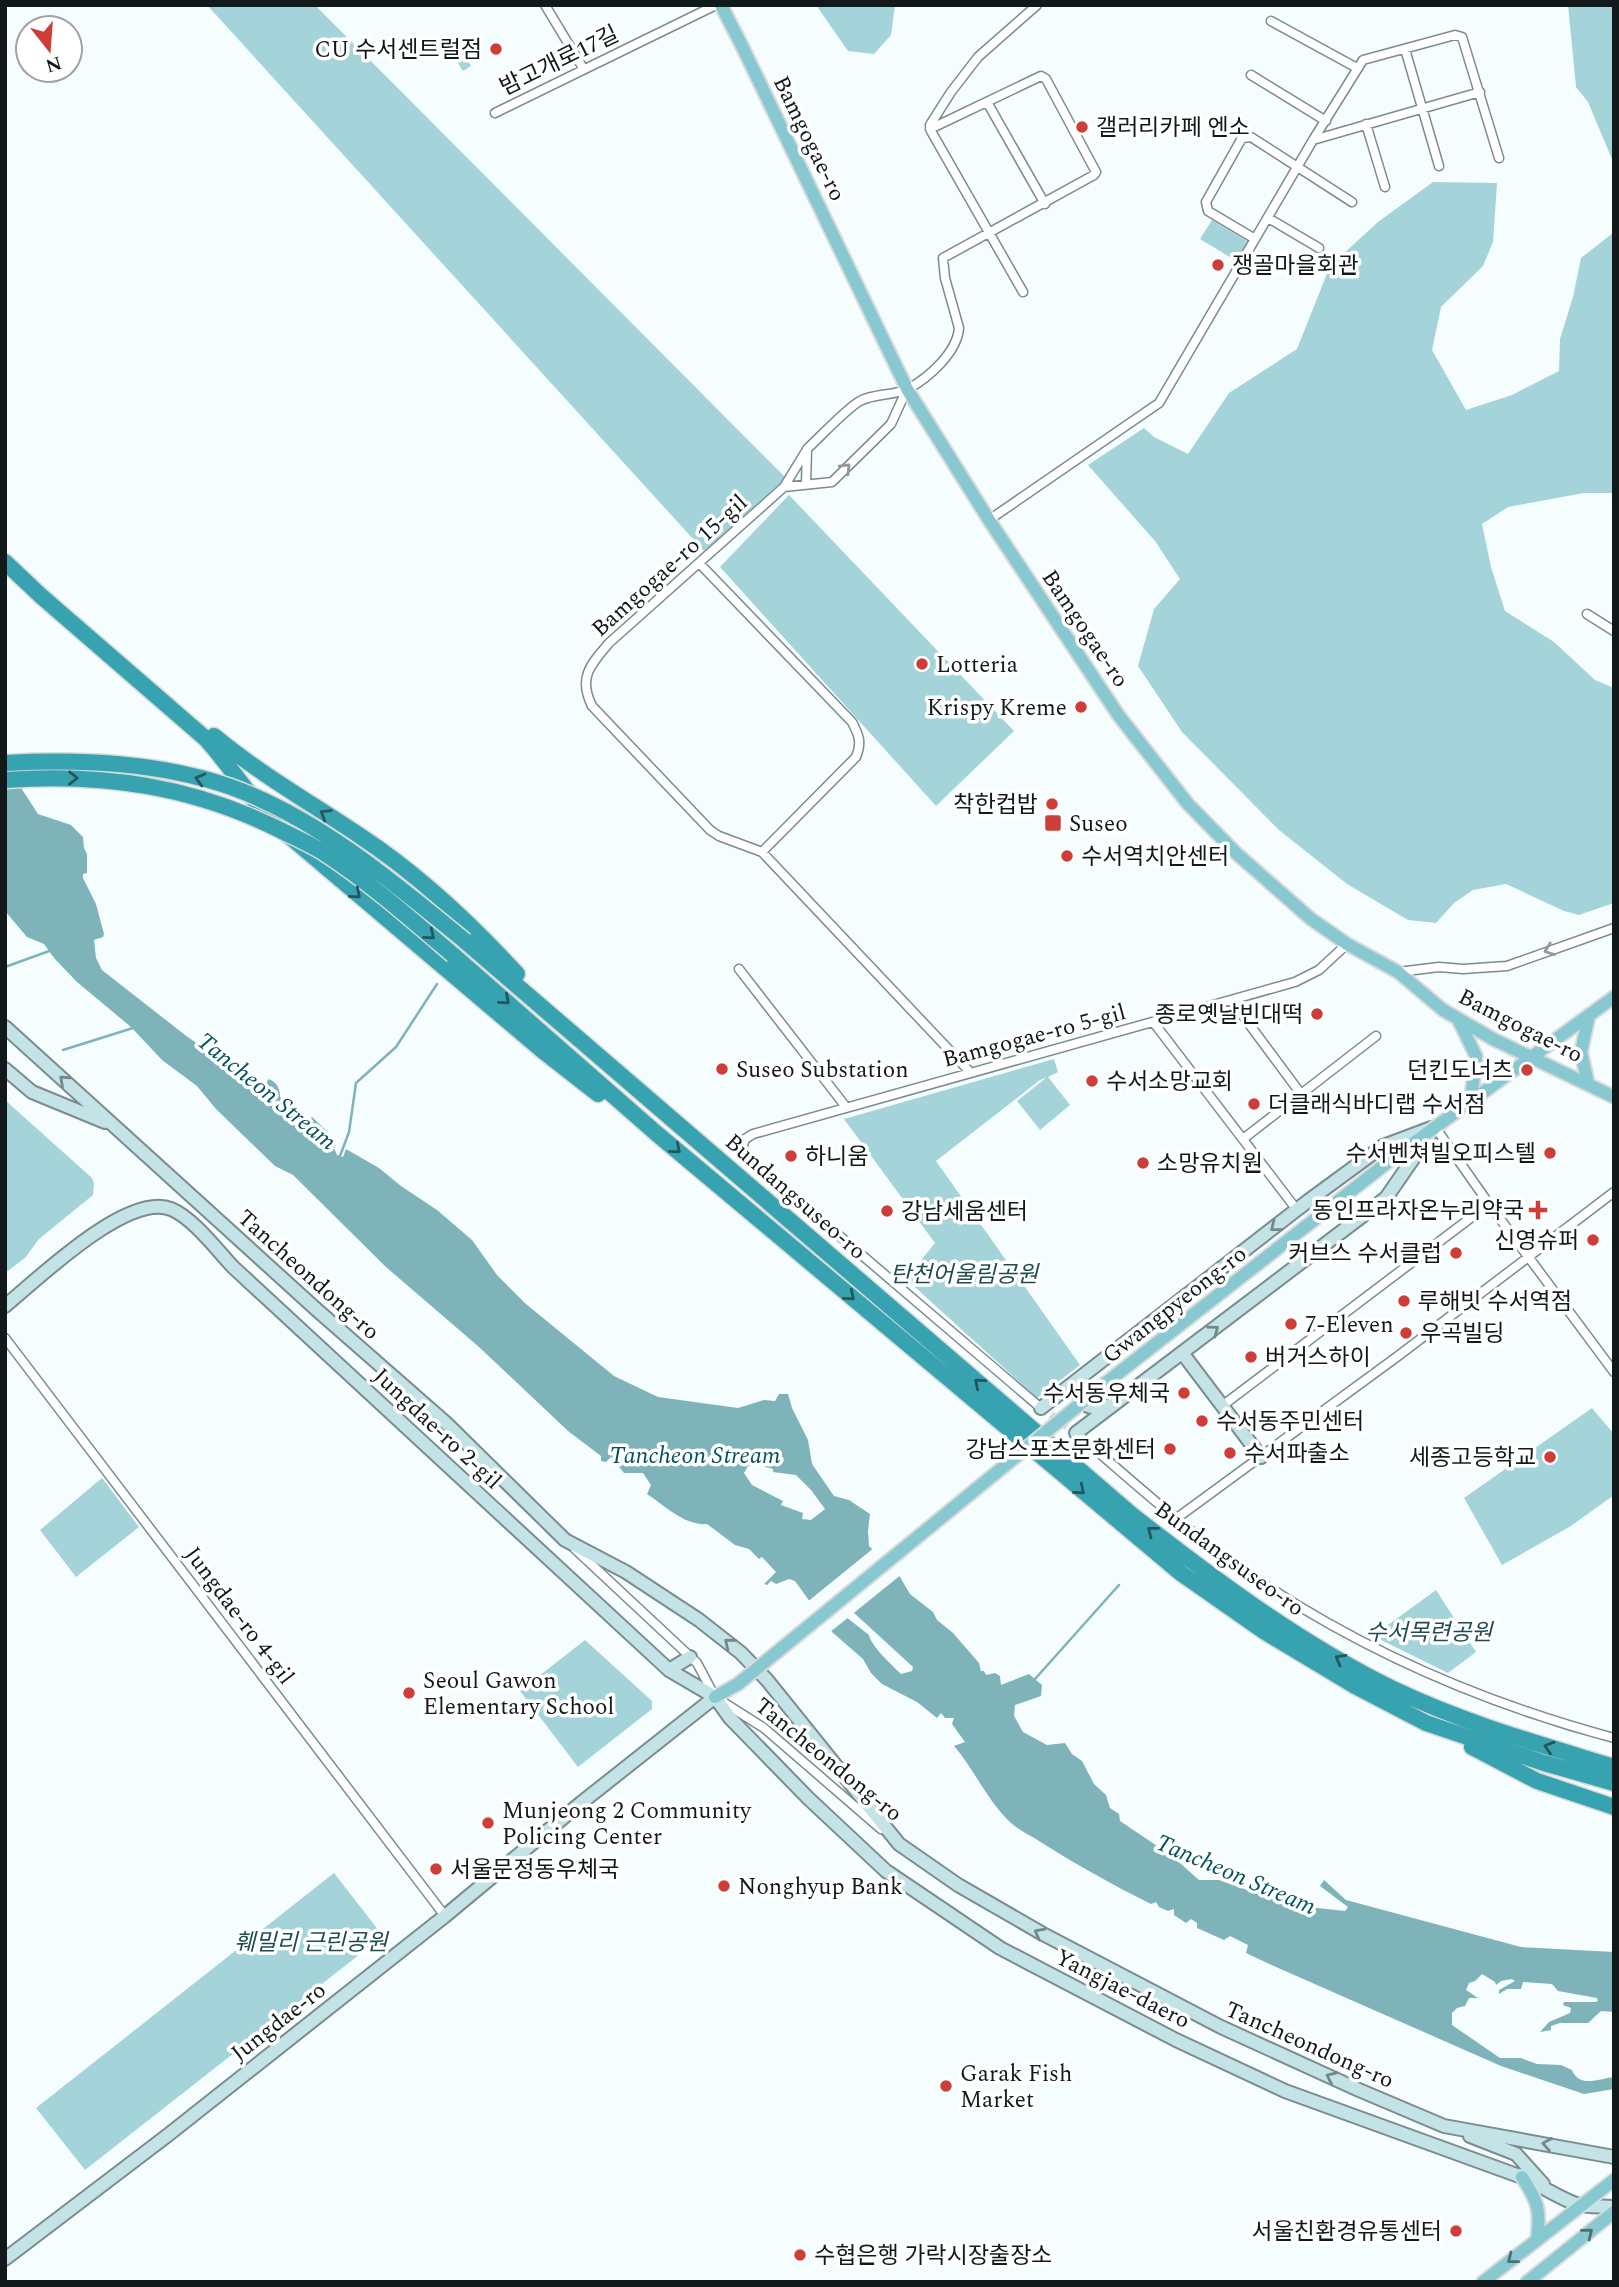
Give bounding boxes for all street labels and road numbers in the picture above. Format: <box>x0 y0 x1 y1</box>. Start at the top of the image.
street label: 밤고개로17길 <box>494 17 625 105</box>
street label: Bamgogae-ro <box>763 70 854 207</box>
street label: Bamgogae-ro 15-gil <box>584 486 756 646</box>
street label: Bamgogae-ro <box>1032 563 1137 695</box>
street label: Bamgogae-ro <box>1452 980 1589 1073</box>
street label: Bamgogae-ro 5-gil <box>939 995 1130 1078</box>
street label: Bundangsuseo-ro <box>716 1126 874 1269</box>
street label: Tancheondong-ro <box>229 1201 387 1349</box>
street label: Gwangpyeong-ro <box>1095 1237 1255 1373</box>
street label: Jungdae-ro 2-gil <box>365 1360 509 1498</box>
street label: Bundangsuseo-ro <box>1147 1493 1311 1626</box>
street label: Jungdae-ro 4-gil <box>175 1539 303 1692</box>
street label: Tancheondong-ro <box>746 1689 910 1831</box>
street label: Yangjae-daero <box>1049 1940 1196 2038</box>
street label: Jungdae-ro <box>224 1974 334 2071</box>
street label: Tancheondong-ro <box>1219 1992 1399 2098</box>

